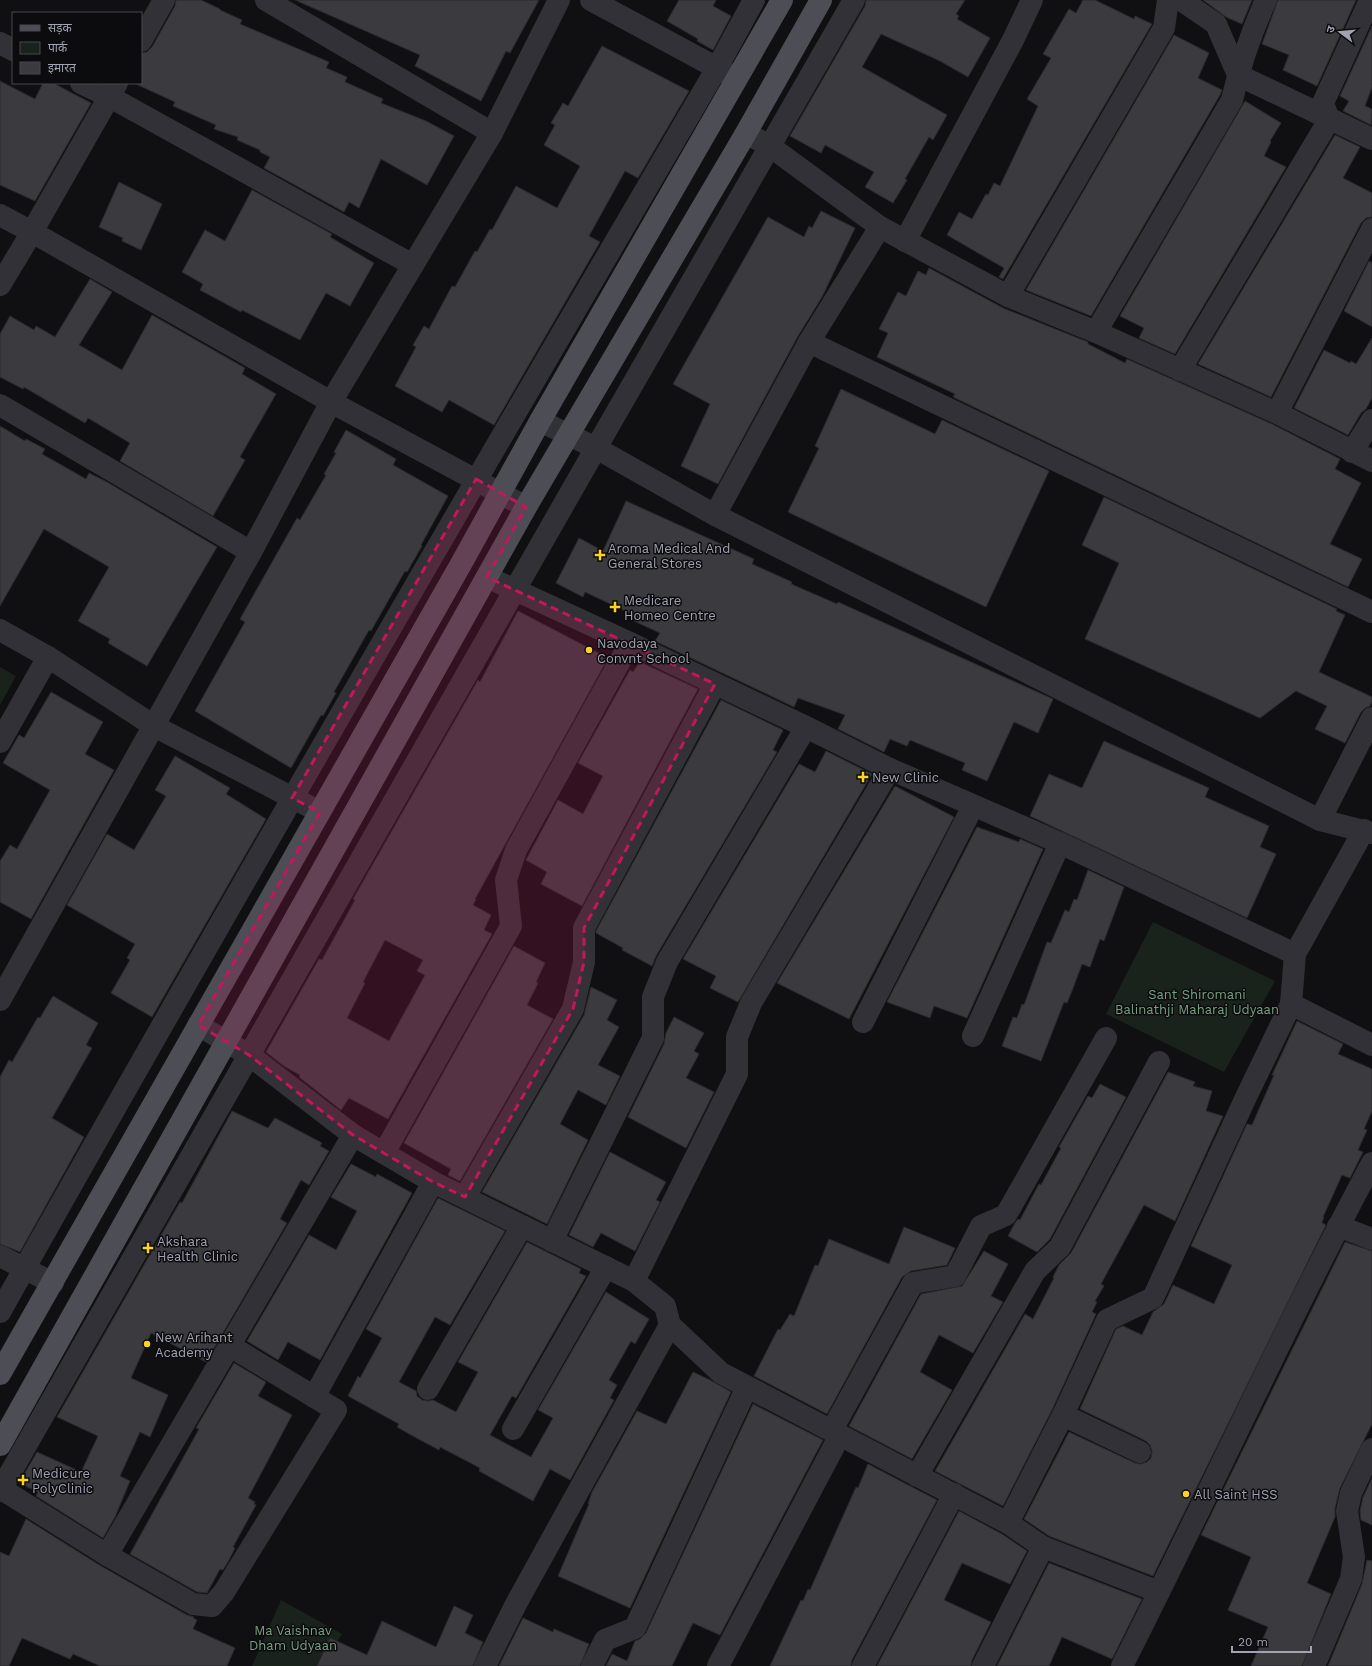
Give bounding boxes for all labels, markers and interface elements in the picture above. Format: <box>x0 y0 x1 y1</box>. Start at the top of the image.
legend <box>12 12 142 84</box>
north arrow <box>1320 12 1360 52</box>
text: सड़क <box>48 21 73 35</box>
text: उ <box>1324 24 1338 34</box>
text: पार्क <box>48 41 68 55</box>
text: इमारत <box>48 61 77 75</box>
place label: Aroma Medical And General Stores <box>608 541 730 571</box>
marker: Aroma Medical And General Stores <box>595 550 605 560</box>
place label: Medicare Homeo Centre <box>624 593 716 623</box>
marker: Medicare Homeo Centre <box>609 601 621 613</box>
place label: Navodaya Convnt School <box>597 636 689 666</box>
marker: Navodaya Convnt School <box>584 645 594 655</box>
place label: New Clinic <box>872 770 939 785</box>
marker: New Clinic <box>857 771 869 783</box>
park label: Sant Shiromani Balinathji Maharaj Udyaan <box>1115 987 1279 1017</box>
place label: Akshara Health Clinic <box>157 1234 238 1264</box>
marker: Akshara Health Clinic <box>142 1242 154 1254</box>
place label: New Arihant Academy <box>155 1330 233 1360</box>
marker: New Arihant Academy <box>142 1339 152 1349</box>
place label: Medicure PolyClinic <box>32 1466 93 1496</box>
marker: Medicure PolyClinic <box>17 1474 29 1486</box>
place label: All Saint HSS <box>1194 1487 1278 1502</box>
marker: All Saint HSS <box>1181 1489 1191 1499</box>
park label: Ma Vaishnav Dham Udyaan <box>249 1623 337 1653</box>
scale bar <box>1232 1628 1311 1654</box>
text: 20 m <box>1238 1635 1268 1649</box>

